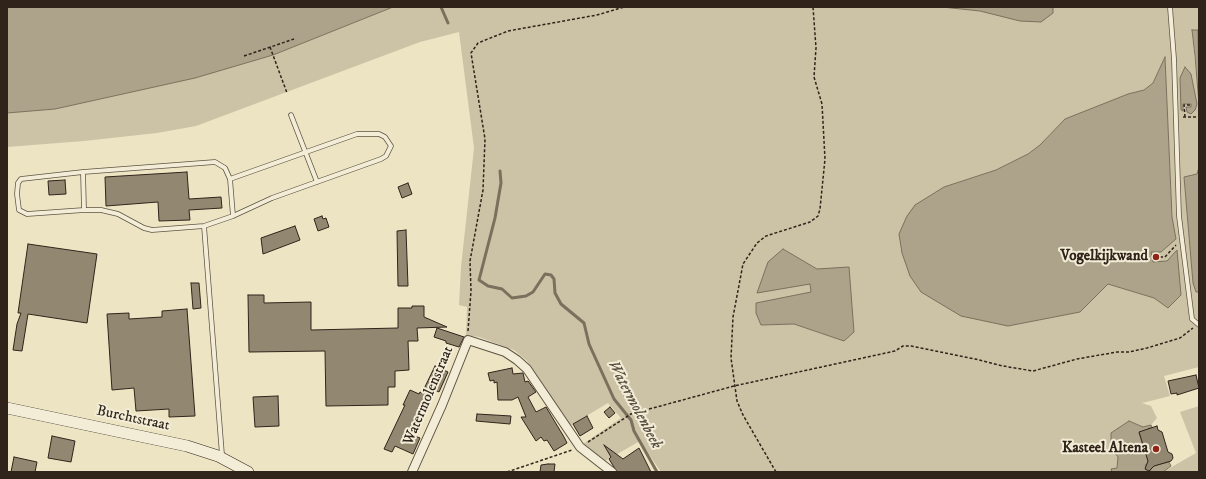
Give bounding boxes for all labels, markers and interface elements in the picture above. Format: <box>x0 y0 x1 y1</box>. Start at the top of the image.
place label: Vogelkijkwand <box>1060 248 1148 266</box>
marker: Vogelkijkwand <box>1151 252 1161 262</box>
street label: Watermolenstraat <box>400 344 458 448</box>
water label: Watermolenbeek <box>603 357 665 453</box>
street label: Burchtstraat <box>95 402 171 436</box>
place label: Kasteel Altena <box>1062 440 1148 458</box>
marker: Kasteel Altena <box>1151 444 1161 454</box>

